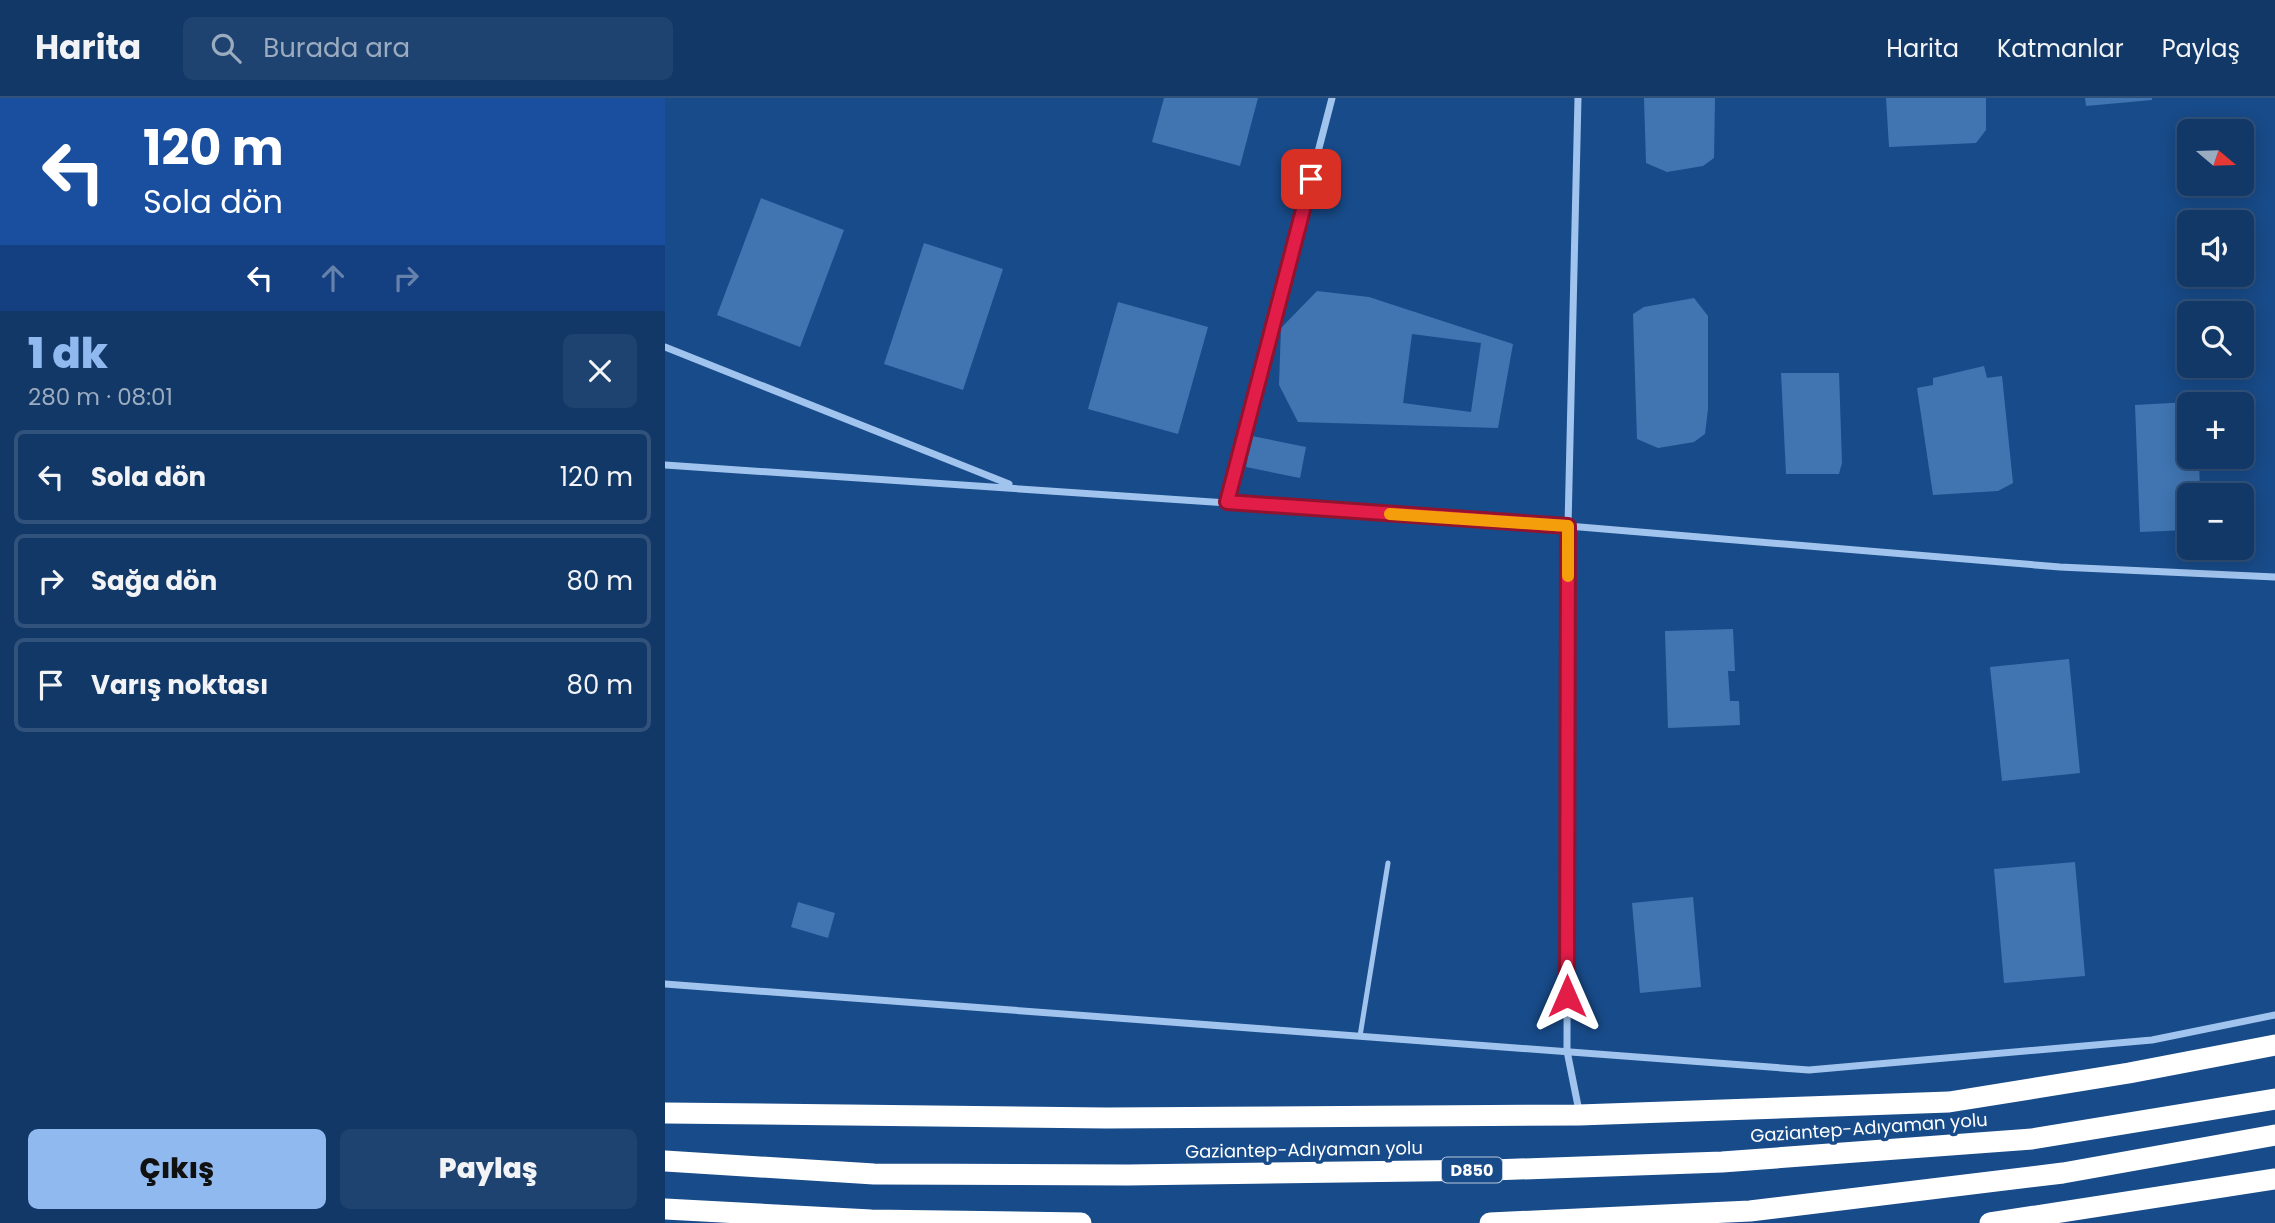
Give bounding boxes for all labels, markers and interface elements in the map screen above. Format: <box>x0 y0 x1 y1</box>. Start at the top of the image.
search box <box>183 17 673 80</box>
text: Harita <box>35 24 141 71</box>
icon: search <box>207 29 245 67</box>
text: Burada ara <box>263 30 410 66</box>
text: Harita <box>1886 32 1959 65</box>
text: Katmanlar <box>1997 32 2124 65</box>
text: Paylaş <box>2162 32 2240 65</box>
text: 120 m <box>143 114 284 182</box>
north arrow <box>2177 119 2254 196</box>
map controls <box>2177 119 2254 560</box>
icon: left <box>28 126 119 217</box>
pin <box>1281 149 1341 209</box>
icon: arrive <box>1292 160 1330 198</box>
text: Sola dön <box>143 179 283 224</box>
button: sound <box>2177 210 2254 287</box>
icon: left <box>241 259 279 297</box>
icon: ahead <box>314 259 352 297</box>
icon: right <box>387 259 425 297</box>
button: search <box>2177 301 2254 378</box>
text: 1 dk <box>28 324 108 383</box>
button: close <box>563 334 637 408</box>
text: 280 m · 08:01 <box>28 381 173 413</box>
button: + <box>2177 392 2254 469</box>
icon: left <box>32 458 70 496</box>
text: Sola dön <box>91 459 206 495</box>
text: 120 m <box>560 459 633 495</box>
button: − <box>2177 483 2254 560</box>
icon: right <box>32 562 70 600</box>
text: Sağa dön <box>91 563 217 599</box>
text: 80 m <box>567 563 633 599</box>
icon: arrive <box>32 666 70 704</box>
text: Varış noktası <box>91 667 268 703</box>
text: 80 m <box>567 667 633 703</box>
position arrow <box>1530 959 1604 1033</box>
street label: Gaziantep-Adıyaman yolu <box>1749 1107 1989 1148</box>
button: Çıkış <box>28 1129 326 1209</box>
button: Paylaş <box>340 1129 637 1209</box>
street label: Gaziantep-Adıyaman yolu <box>1185 1135 1423 1164</box>
road number: D850 <box>1442 1158 1502 1182</box>

